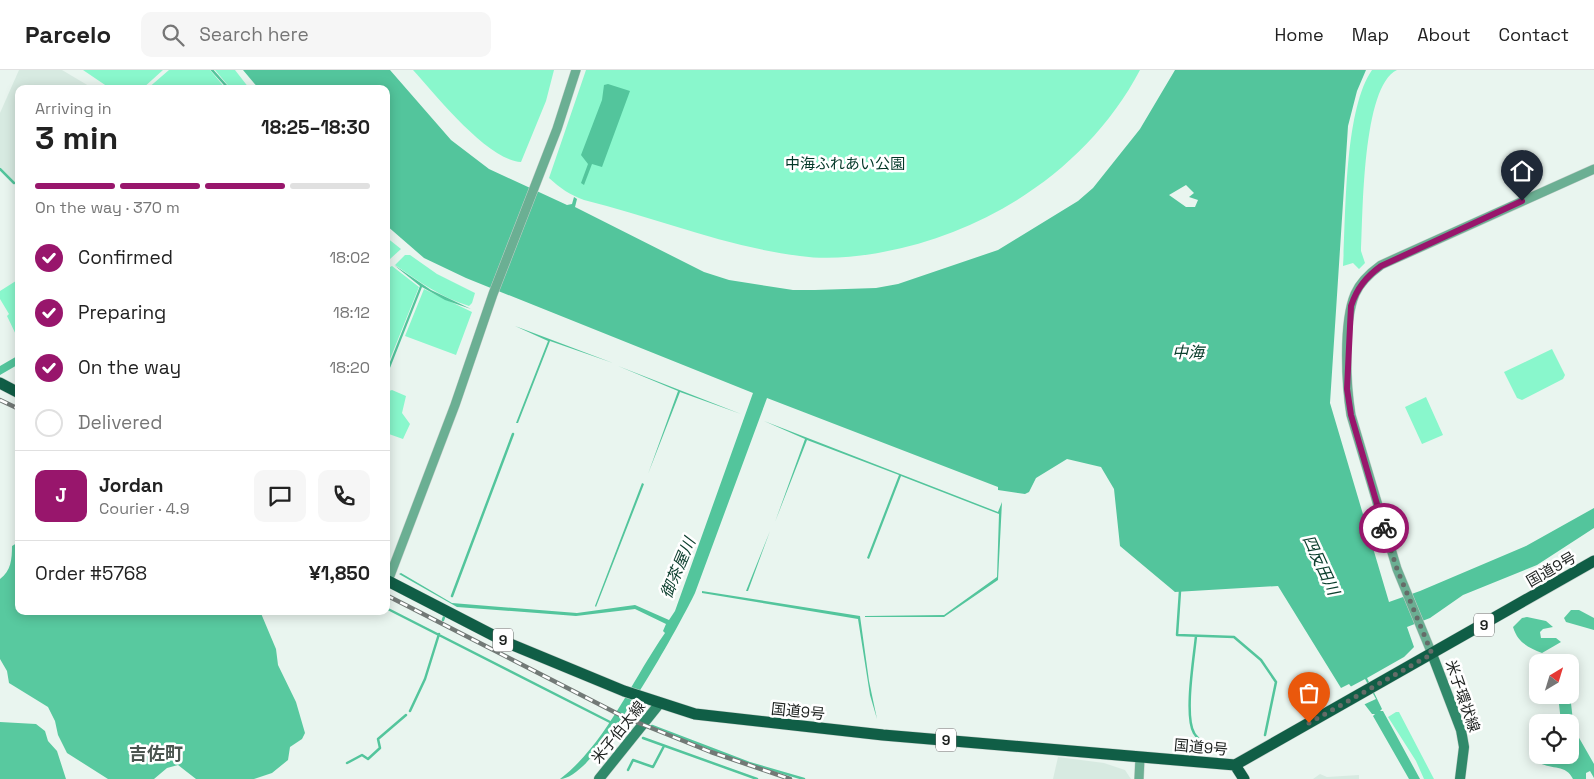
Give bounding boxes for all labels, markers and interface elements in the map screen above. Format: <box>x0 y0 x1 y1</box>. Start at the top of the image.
search box <box>141 12 491 57</box>
text: Parcelo <box>25 19 111 50</box>
icon: search <box>159 21 187 49</box>
text: Search here <box>199 22 309 47</box>
text: Home <box>1275 23 1324 46</box>
text: Map <box>1352 23 1389 46</box>
text: About <box>1417 23 1471 46</box>
text: Contact <box>1499 23 1569 46</box>
text: Arriving in <box>35 98 112 119</box>
text: 18:25–18:30 <box>261 115 370 140</box>
text: 3 min <box>35 118 118 158</box>
pin <box>1501 150 1543 201</box>
park label: 中海ふれあい公園 <box>785 154 905 173</box>
icon: home <box>1508 157 1536 185</box>
text: On the way · 370 m <box>35 197 180 218</box>
icon: check <box>35 244 63 272</box>
text: Confirmed <box>78 245 173 270</box>
text: 18:02 <box>329 247 370 268</box>
icon: check <box>35 299 63 327</box>
text: Preparing <box>78 300 166 325</box>
text: 18:12 <box>333 302 370 323</box>
water label: 中海 <box>1172 342 1207 363</box>
icon: check <box>35 354 63 382</box>
text: On the way <box>78 355 181 380</box>
text: 18:20 <box>329 357 370 378</box>
text: Delivered <box>78 410 163 435</box>
button: chat <box>254 470 306 522</box>
button: phone <box>318 470 370 522</box>
text: Jordan <box>99 473 164 498</box>
text: J <box>55 483 67 508</box>
text: Courier · 4.9 <box>99 498 189 519</box>
courier <box>1359 503 1409 553</box>
icon: bike <box>1370 514 1398 542</box>
water label: 四反田川 <box>1298 532 1345 600</box>
water label: 御茶屋川 <box>656 533 701 602</box>
street label: 国道9号 <box>1523 547 1579 591</box>
text: Order #5768 <box>35 561 147 586</box>
text: ¥1,850 <box>309 561 370 586</box>
road number: 9 <box>1474 614 1494 636</box>
road number: 9 <box>493 628 513 652</box>
north arrow <box>1529 654 1579 704</box>
map controls <box>1529 654 1579 764</box>
street label: 米子環状線 <box>1442 657 1484 735</box>
pin <box>1288 672 1330 723</box>
icon: bag <box>1295 679 1323 707</box>
street label: 米子伯太線 <box>587 697 649 767</box>
street label: 国道9号 <box>770 699 826 723</box>
button: locate <box>1529 714 1579 764</box>
road number: 9 <box>936 728 956 752</box>
street label: 国道9号 <box>1173 735 1229 759</box>
district label: 吉佐町 <box>129 742 183 765</box>

